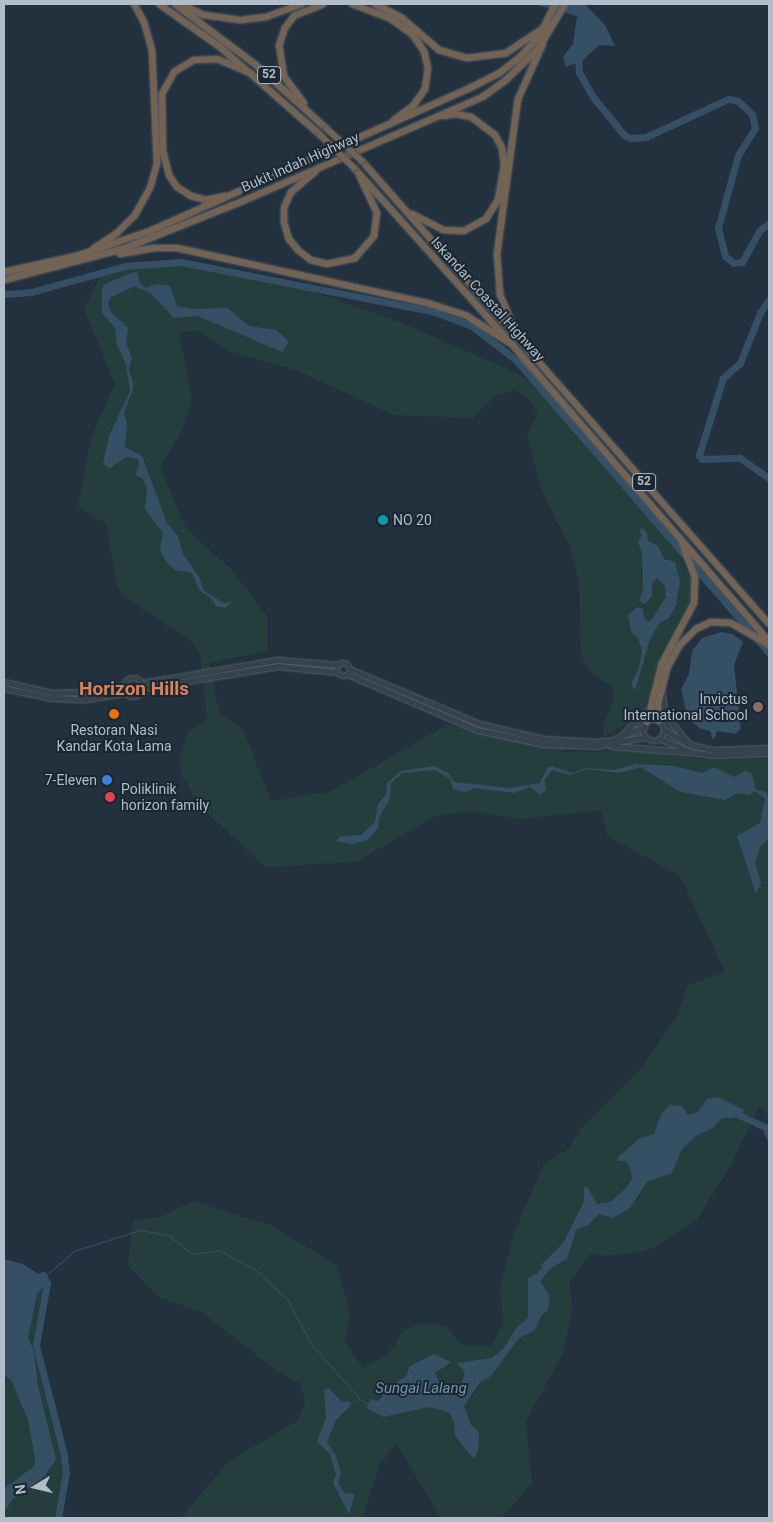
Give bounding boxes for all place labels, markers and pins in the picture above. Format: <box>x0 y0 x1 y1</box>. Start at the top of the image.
place label: NO 20 <box>393 512 432 528</box>
marker: NO 20 <box>377 514 389 526</box>
place label: Invictus International School <box>623 691 748 724</box>
marker: Invictus International School <box>752 701 764 713</box>
marker: Restoran Nasi Kandar Kota Lama <box>108 708 120 720</box>
place label: Restoran Nasi Kandar Kota Lama <box>56 722 172 754</box>
place label: 7-Eleven <box>45 772 97 788</box>
marker: 7-Eleven <box>101 774 113 786</box>
place label: Poliklinik horizon family <box>121 781 209 814</box>
marker: Poliklinik horizon family <box>103 790 117 804</box>

